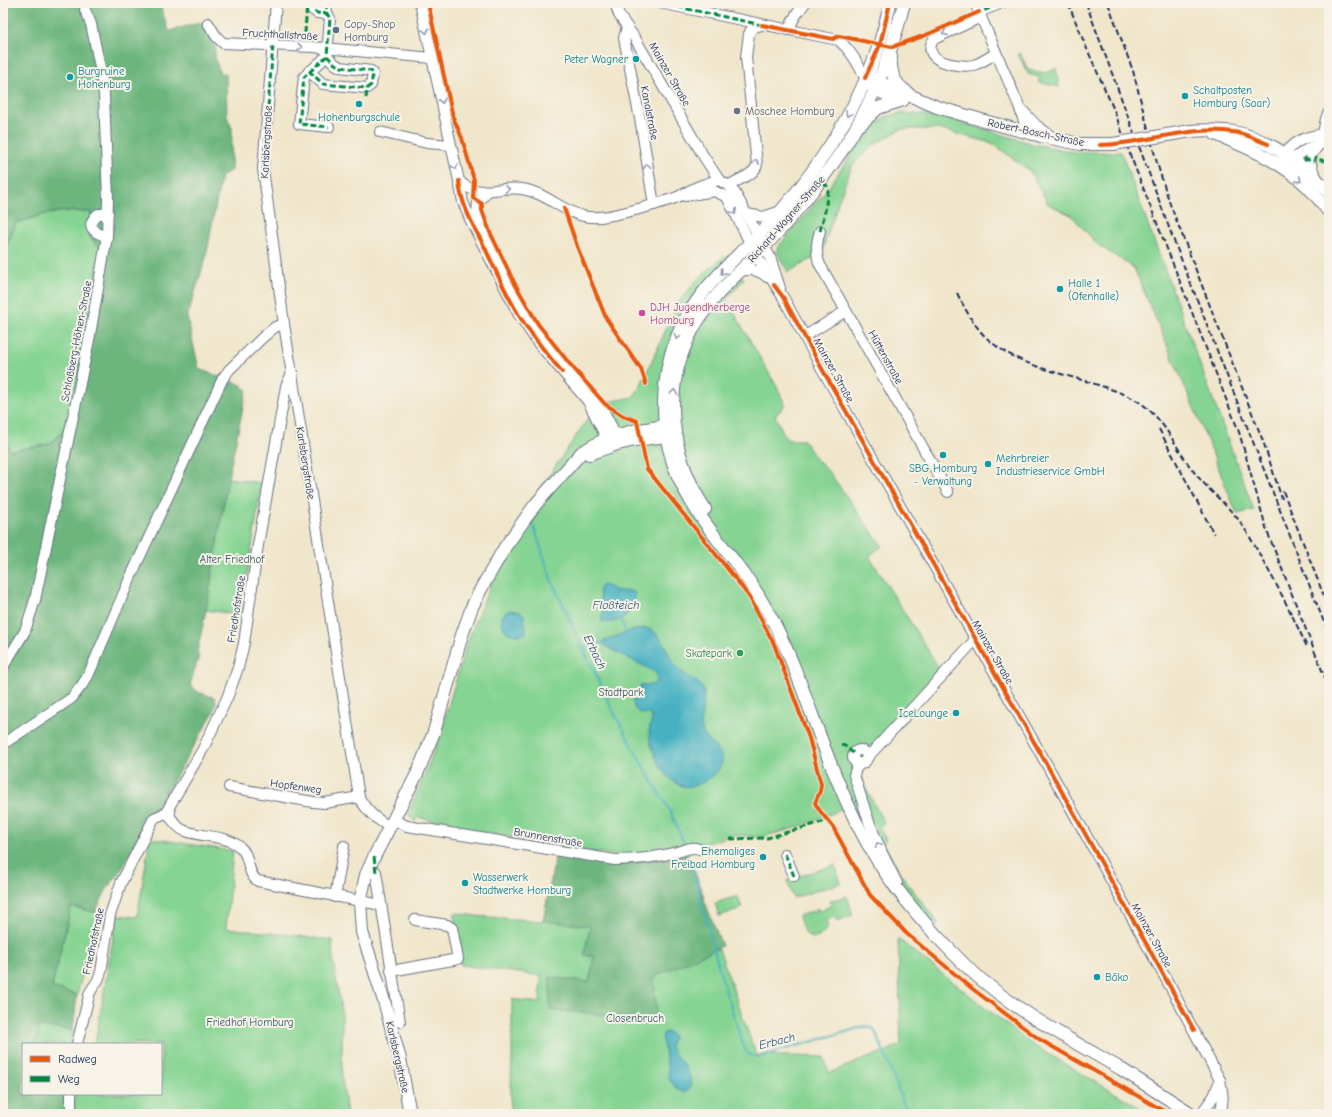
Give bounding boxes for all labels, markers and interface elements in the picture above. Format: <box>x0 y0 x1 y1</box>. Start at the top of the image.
place label: Copy-Shop Homburg <box>344 18 395 44</box>
marker: Copy-Shop Homburg <box>331 25 341 35</box>
street label: Fruchthallstraße <box>242 26 319 43</box>
one-way arrow <box>422 27 430 34</box>
one-way arrow <box>942 29 949 37</box>
street label: Mainzer Straße <box>646 40 693 109</box>
one-way arrow <box>297 42 303 51</box>
place label: Peter Wagner <box>564 53 629 66</box>
marker: Peter Wagner <box>631 54 641 64</box>
place label: Burgruine Hohenburg <box>78 65 131 91</box>
marker: Burgruine Hohenburg <box>65 72 75 82</box>
place label: Schaltposten Homburg (Saar) <box>1193 84 1271 110</box>
street label: Kanalstraße <box>638 85 661 142</box>
marker: Schaltposten Homburg (Saar) <box>1180 91 1190 101</box>
one-way arrow <box>437 98 445 105</box>
marker: Hohenburgschule <box>354 99 364 109</box>
street label: Karlsbergstraße <box>258 105 275 179</box>
place label: Moschee Homburg <box>745 105 835 118</box>
marker: Moschee Homburg <box>732 106 742 116</box>
one-way arrow <box>846 109 853 117</box>
place label: Hohenburgschule <box>318 111 400 124</box>
street label: Robert-Bosch-Straße <box>986 116 1086 149</box>
one-way arrow <box>752 158 760 164</box>
one-way arrow <box>451 163 459 170</box>
one-way arrow <box>644 163 652 169</box>
street label: Richard-Wagner-Straße <box>745 173 828 265</box>
one-way arrow <box>1295 175 1302 182</box>
one-way arrow <box>504 185 510 193</box>
one-way arrow <box>729 208 737 215</box>
one-way arrow <box>720 267 727 275</box>
place label: Halle 1 (Ofenhalle) <box>1068 277 1119 303</box>
street label: Schloßberg-Höhen-Straße <box>58 279 95 403</box>
marker: Halle 1 (Ofenhalle) <box>1055 284 1065 294</box>
place label: DJH Jugendherberge Homburg <box>650 301 751 327</box>
marker: DJH Jugendherberge Homburg <box>637 308 647 318</box>
street label: Hüttenstraße <box>865 328 906 387</box>
one-way arrow <box>673 334 681 341</box>
street label: Mainzer Straße <box>810 336 857 405</box>
one-way arrow <box>669 389 678 395</box>
street label: Karlsbergstraße <box>293 426 318 501</box>
marker: SBG Homburg - Verwaltung <box>938 450 948 460</box>
place label: Mehrbreier Industrieservice GmbH <box>996 452 1105 478</box>
marker: Mehrbreier Industrieservice GmbH <box>983 459 993 469</box>
place label: SBG Homburg - Verwaltung <box>909 462 977 488</box>
park label: Alter Friedhof <box>200 553 265 566</box>
street label: Friedhofstraße <box>225 574 248 644</box>
water label: Floßteich <box>593 598 639 612</box>
street label: Mainzer Straße <box>969 618 1016 687</box>
water label: Erbach <box>581 632 609 672</box>
place label: Skatepark <box>686 647 733 660</box>
marker: Skatepark <box>735 648 745 658</box>
park label: Stadtpark <box>599 686 644 699</box>
place label: IceLounge <box>899 707 948 720</box>
marker: IceLounge <box>951 708 961 718</box>
street label: Hopfenweg <box>269 776 322 797</box>
street label: Brunnenstraße <box>513 825 584 850</box>
one-way arrow <box>875 841 883 848</box>
place label: Ehemaliges Freibad Homburg <box>671 845 755 871</box>
marker: Ehemaliges Freibad Homburg <box>758 852 768 862</box>
place label: Wasserwerk Stadtwerke Homburg <box>473 871 571 897</box>
marker: Wasserwerk Stadtwerke Homburg <box>460 878 470 888</box>
street label: Mainzer Straße <box>1128 901 1175 970</box>
street label: Friedhofstraße <box>80 906 107 976</box>
place label: Bäko <box>1105 971 1129 984</box>
marker: Bäko <box>1092 972 1102 982</box>
park label: Closenbruch <box>606 1012 664 1025</box>
park label: Friedhof Homburg <box>206 1016 294 1029</box>
street label: Karlsbergstraße <box>383 1020 412 1095</box>
water label: Erbach <box>757 1030 797 1052</box>
legend <box>22 1043 162 1095</box>
text: Radweg <box>58 1052 97 1066</box>
text: Weg <box>58 1072 80 1086</box>

